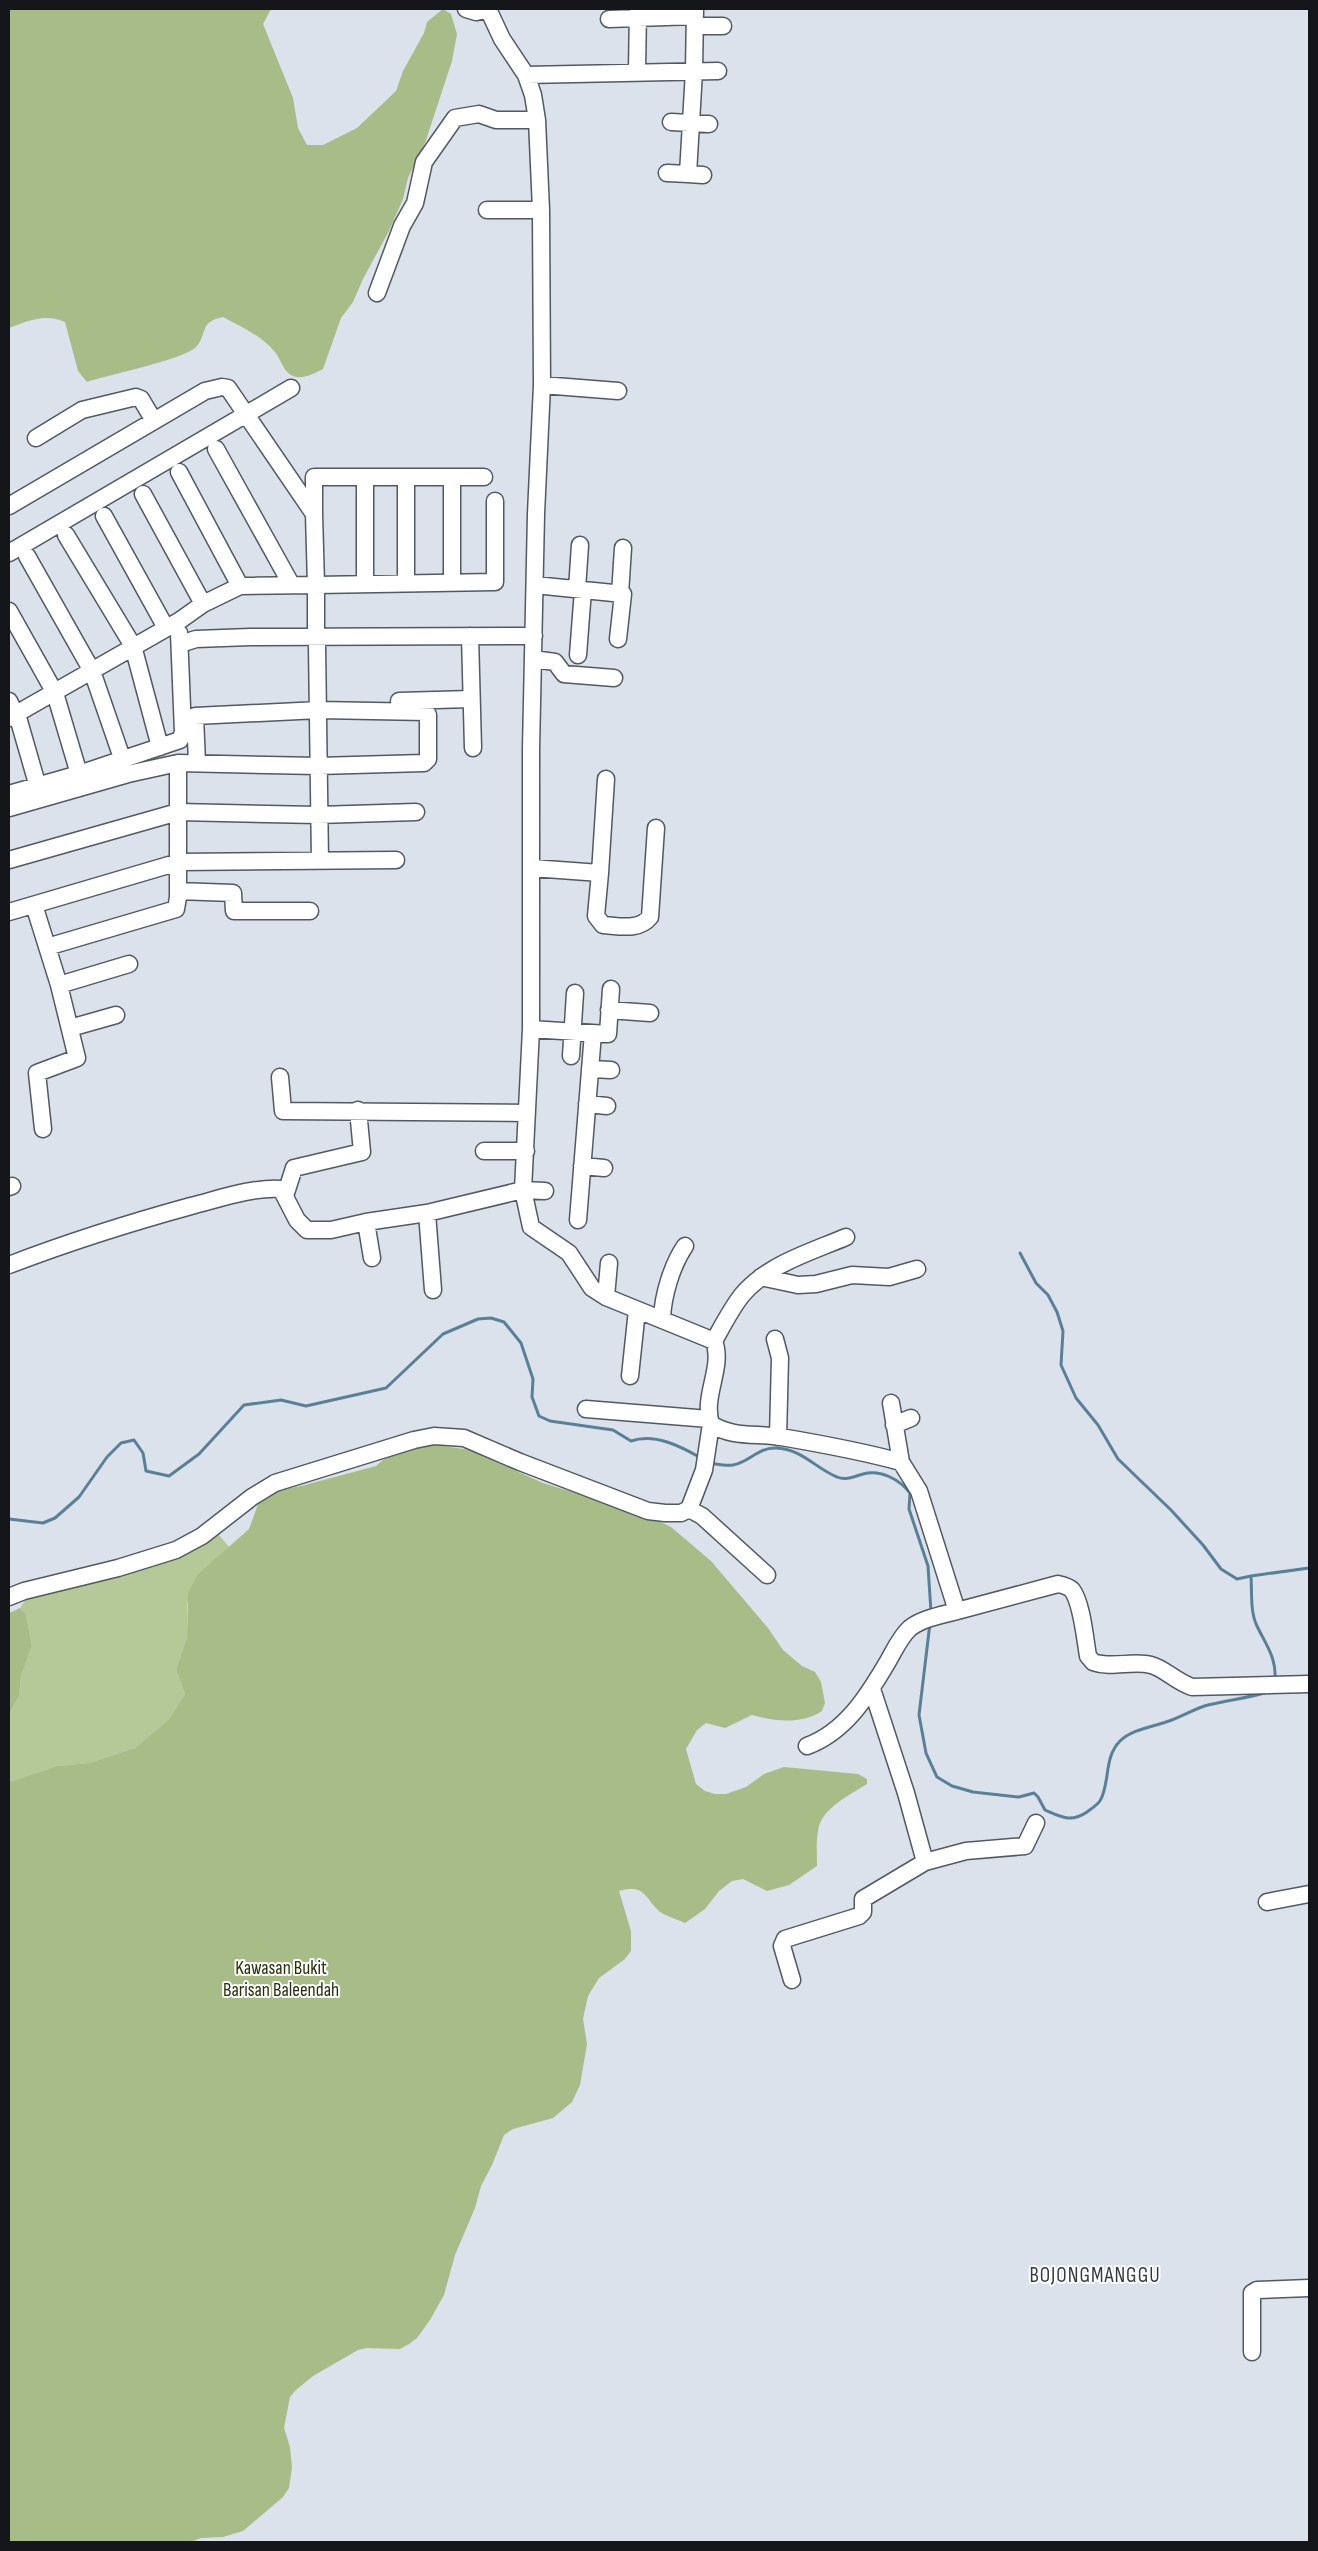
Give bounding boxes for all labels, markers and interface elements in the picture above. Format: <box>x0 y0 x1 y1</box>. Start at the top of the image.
park label: Kawasan Bukit Barisan Baleendah <box>223 1957 339 2002</box>
district label: BOJONGMANGGU <box>1029 2263 1161 2288</box>

